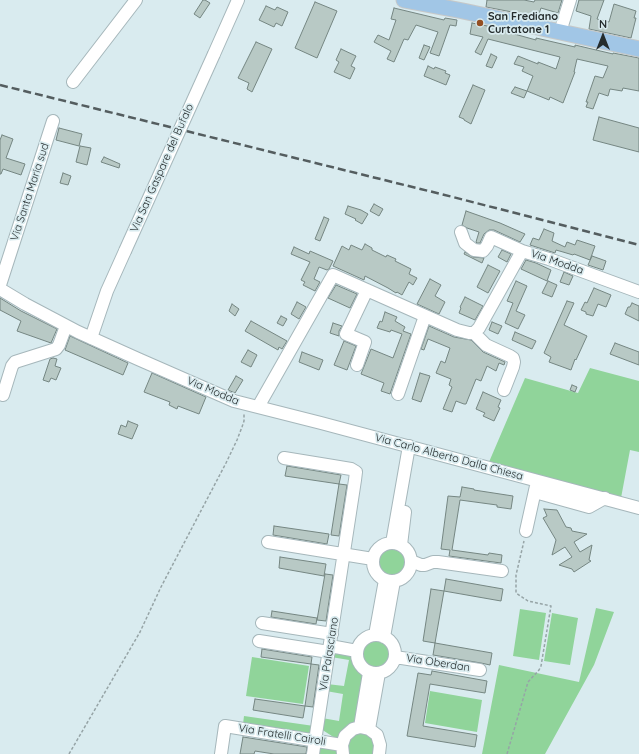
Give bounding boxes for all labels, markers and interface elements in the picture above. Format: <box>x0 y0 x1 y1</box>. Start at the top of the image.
place label: San Frediano Curtatone 1 <box>488 10 558 36</box>
north arrow <box>583 16 623 56</box>
text: N <box>599 17 607 31</box>
marker: San Frediano Curtatone 1 <box>475 18 485 28</box>
street label: Via San Gaspare del Bufalo <box>128 102 196 234</box>
street label: Via Santa Maria sud <box>8 141 52 243</box>
street label: Via Modda <box>529 247 585 277</box>
street label: Via Modda <box>185 374 241 408</box>
street label: Via Carlo Alberto Dalla Chiesa <box>373 431 525 483</box>
street label: Via Palasciano <box>317 616 341 692</box>
street label: Via Oberdan <box>405 651 471 675</box>
street label: Via Fratelli Cairoli <box>237 722 327 748</box>

